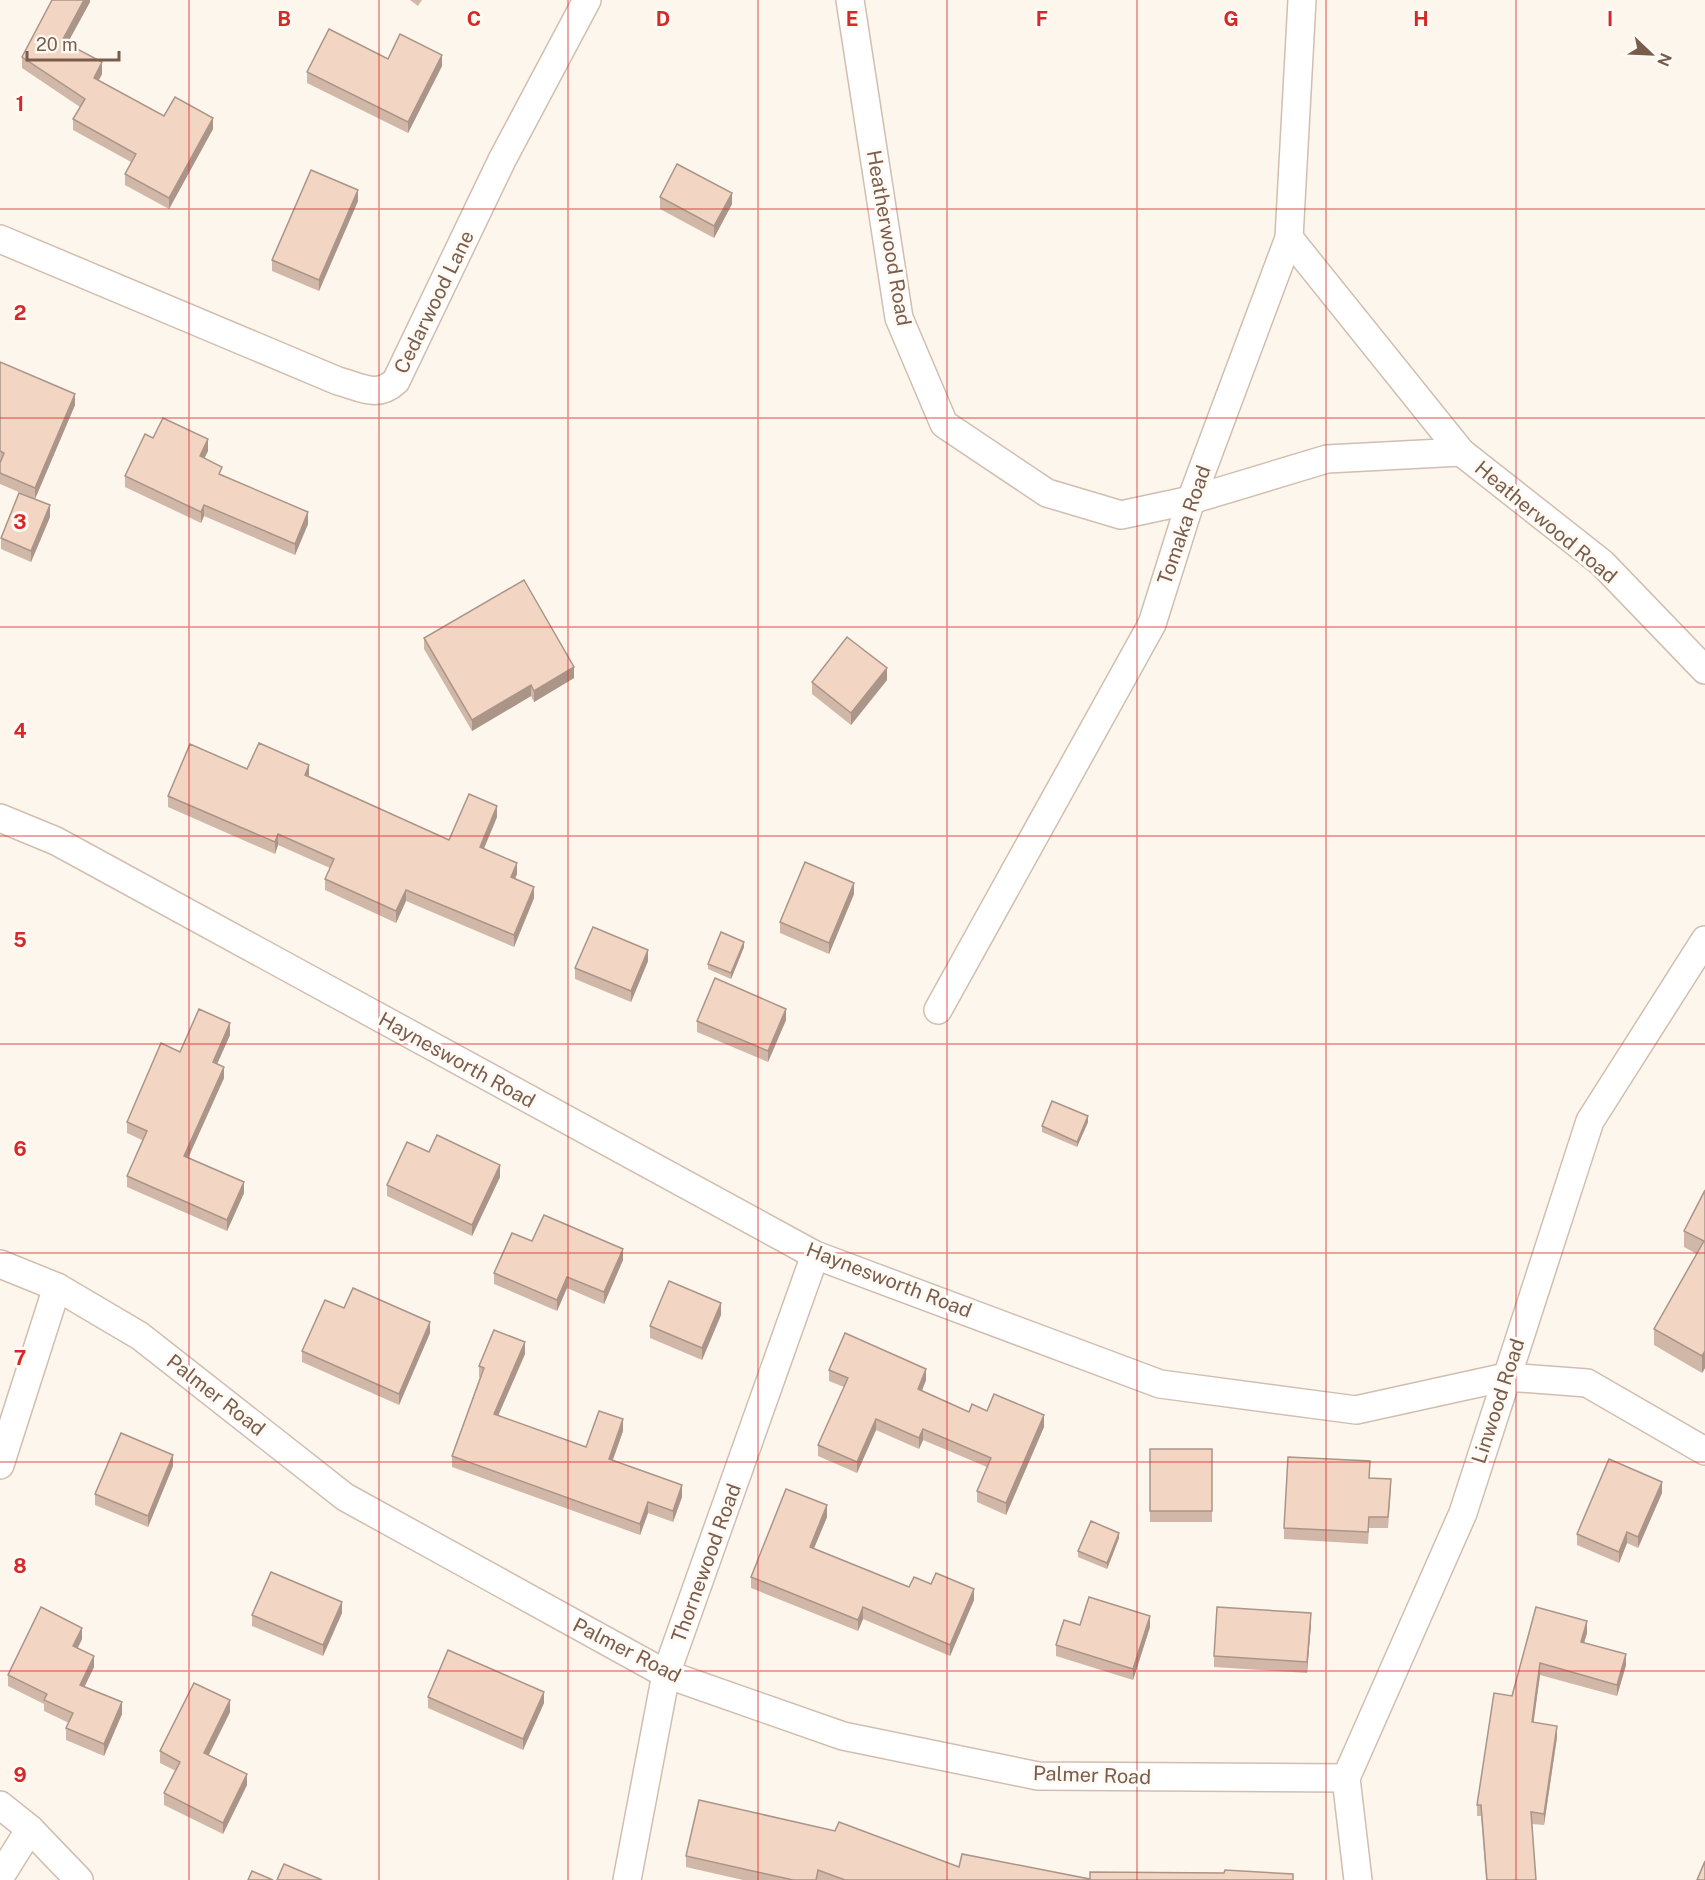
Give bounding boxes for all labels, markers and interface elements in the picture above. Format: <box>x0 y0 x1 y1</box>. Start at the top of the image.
text: B <box>277 7 291 31</box>
text: C <box>467 7 481 31</box>
text: D <box>656 7 670 31</box>
text: E <box>846 7 858 31</box>
text: F <box>1036 7 1048 31</box>
text: G <box>1223 7 1239 31</box>
text: H <box>1413 7 1429 31</box>
text: I <box>1607 7 1613 31</box>
scale bar <box>27 24 118 62</box>
north arrow <box>1621 24 1681 84</box>
text: 20 m <box>36 34 78 55</box>
text: N <box>1653 50 1676 69</box>
text: 1 <box>16 92 24 116</box>
street label: Heatherwood Road <box>862 148 916 328</box>
street label: Cedarwood Lane <box>389 227 479 377</box>
text: 2 <box>14 301 26 325</box>
street label: Heatherwood Road <box>1470 456 1622 588</box>
street label: Tomaka Road <box>1152 462 1216 588</box>
text: 3 <box>13 510 27 534</box>
text: 4 <box>13 719 27 743</box>
text: 5 <box>13 928 27 952</box>
street label: Haynesworth Road <box>375 1007 539 1113</box>
text: 6 <box>13 1137 27 1161</box>
street label: Haynesworth Road <box>803 1237 975 1323</box>
street label: Linwood Road <box>1466 1335 1530 1467</box>
text: 7 <box>14 1346 26 1370</box>
street label: Palmer Road <box>162 1349 270 1441</box>
street label: Thornewood Road <box>666 1480 746 1646</box>
text: 8 <box>13 1554 27 1578</box>
street label: Palmer Road <box>569 1612 685 1688</box>
street label: Palmer Road <box>1032 1761 1152 1789</box>
text: 9 <box>13 1763 27 1787</box>

